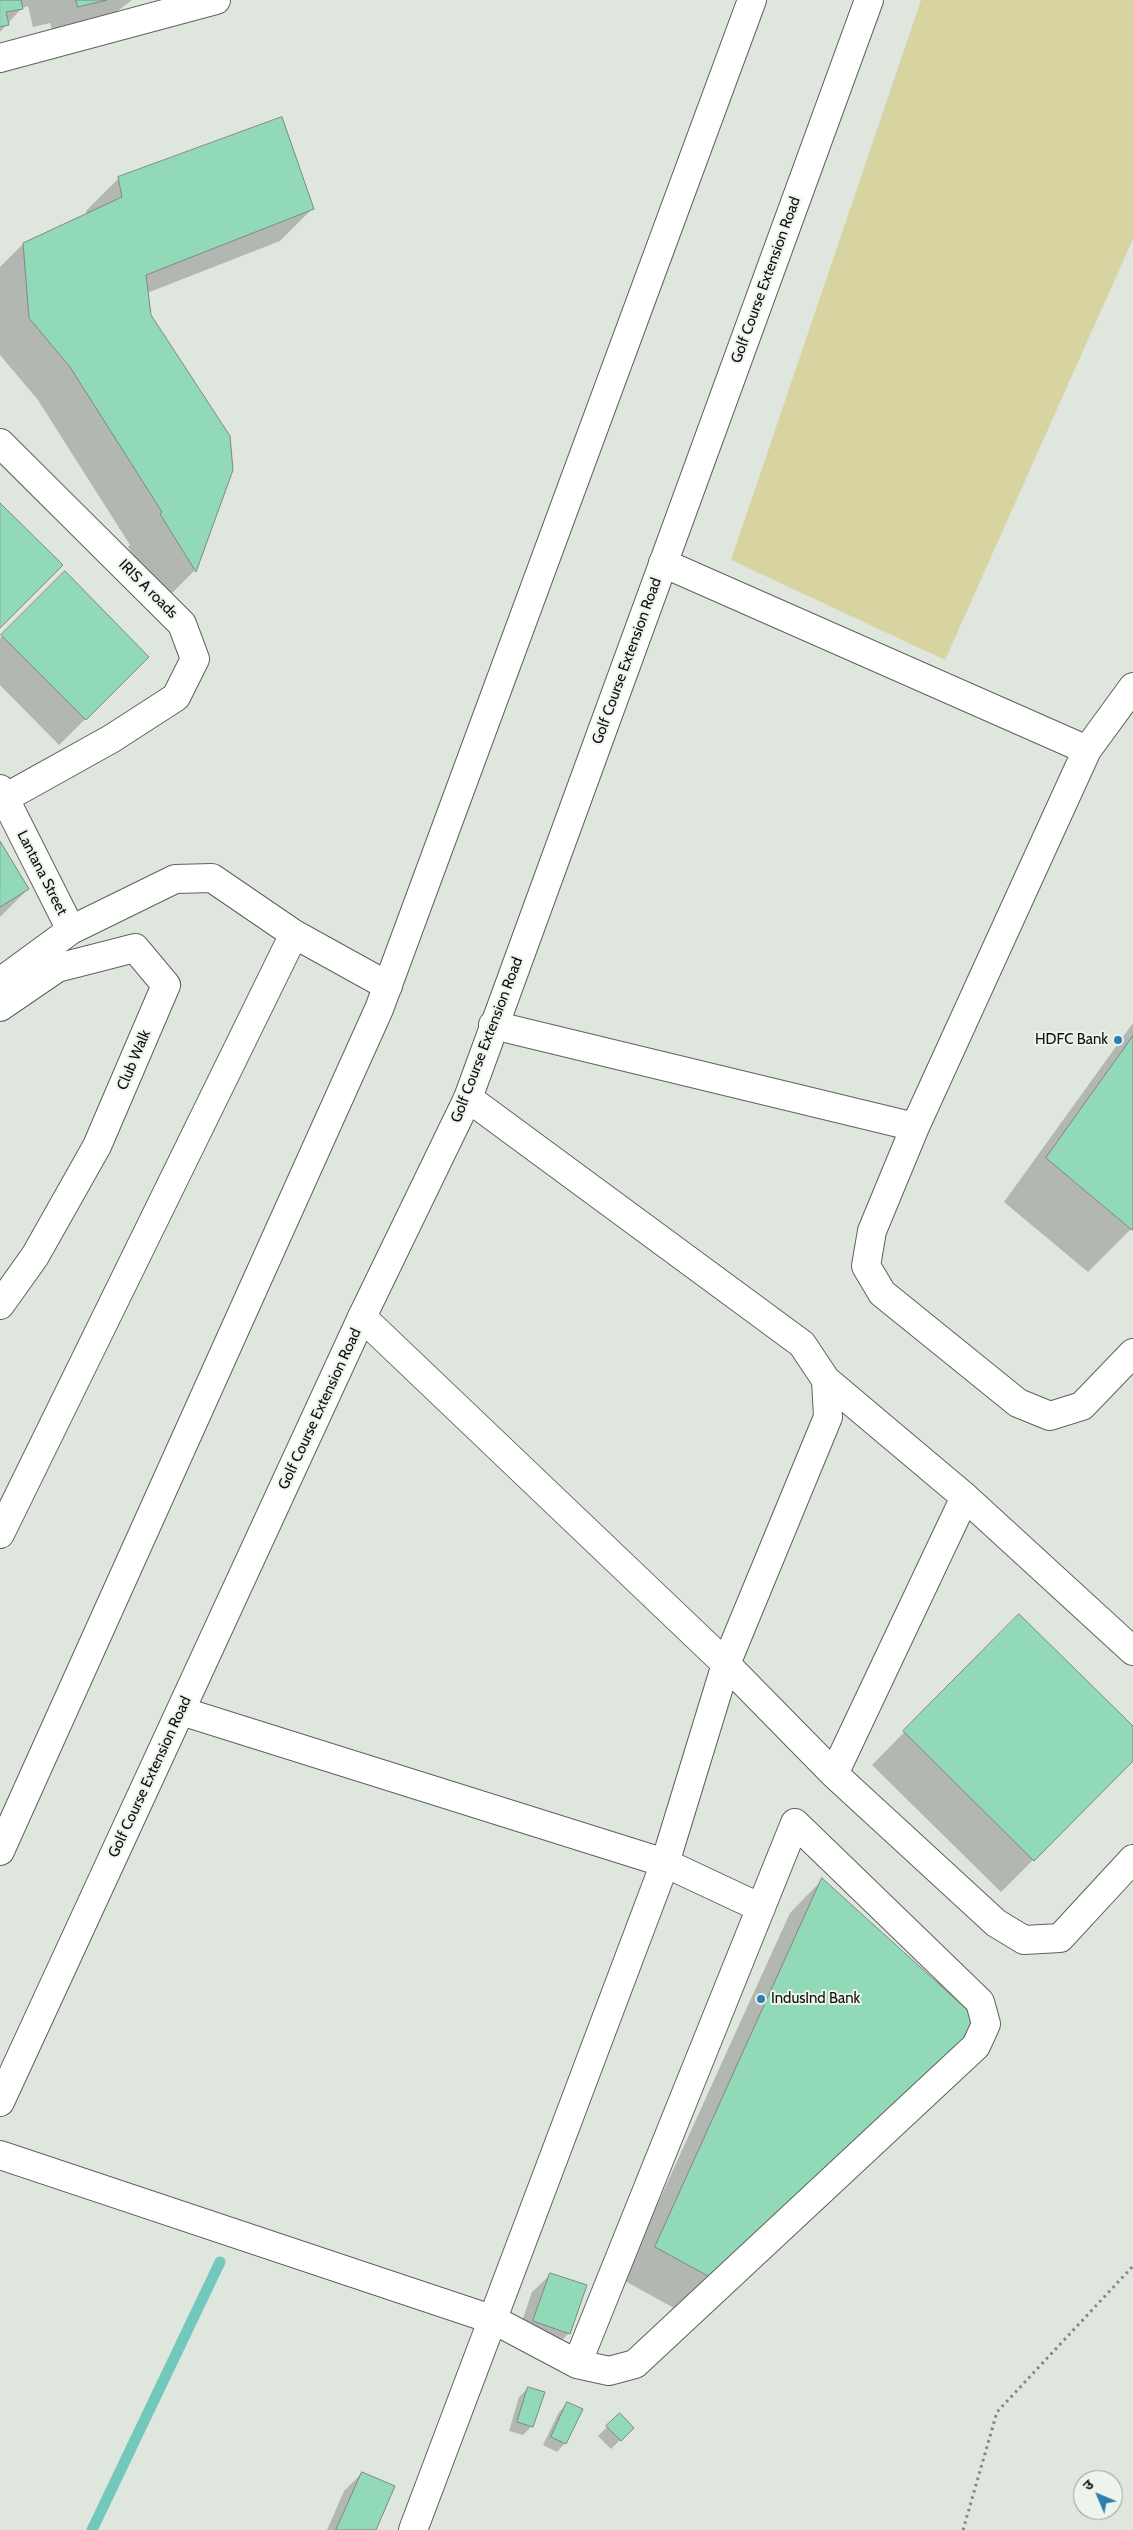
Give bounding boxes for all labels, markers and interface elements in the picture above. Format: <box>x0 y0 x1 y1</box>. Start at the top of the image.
street label: Golf Course Extension Road <box>727 194 805 366</box>
street label: IRIS A roads <box>115 556 181 622</box>
street label: Golf Course Extension Road <box>588 575 666 747</box>
street label: Lantana Street <box>13 828 71 918</box>
street label: Golf Course Extension Road <box>447 955 527 1125</box>
street label: Club Walk <box>113 1027 155 1093</box>
place label: HDFC Bank <box>1035 1031 1108 1049</box>
marker: HDFC Bank <box>1112 1034 1124 1046</box>
street label: Golf Course Extension Road <box>275 1326 365 1492</box>
street label: Golf Course Extension Road <box>105 1694 195 1860</box>
place label: IndusInd Bank <box>771 1990 860 2008</box>
marker: IndusInd Bank <box>755 1993 767 2005</box>
north arrow <box>1073 2470 1123 2520</box>
text: उ <box>1079 2476 1097 2494</box>

